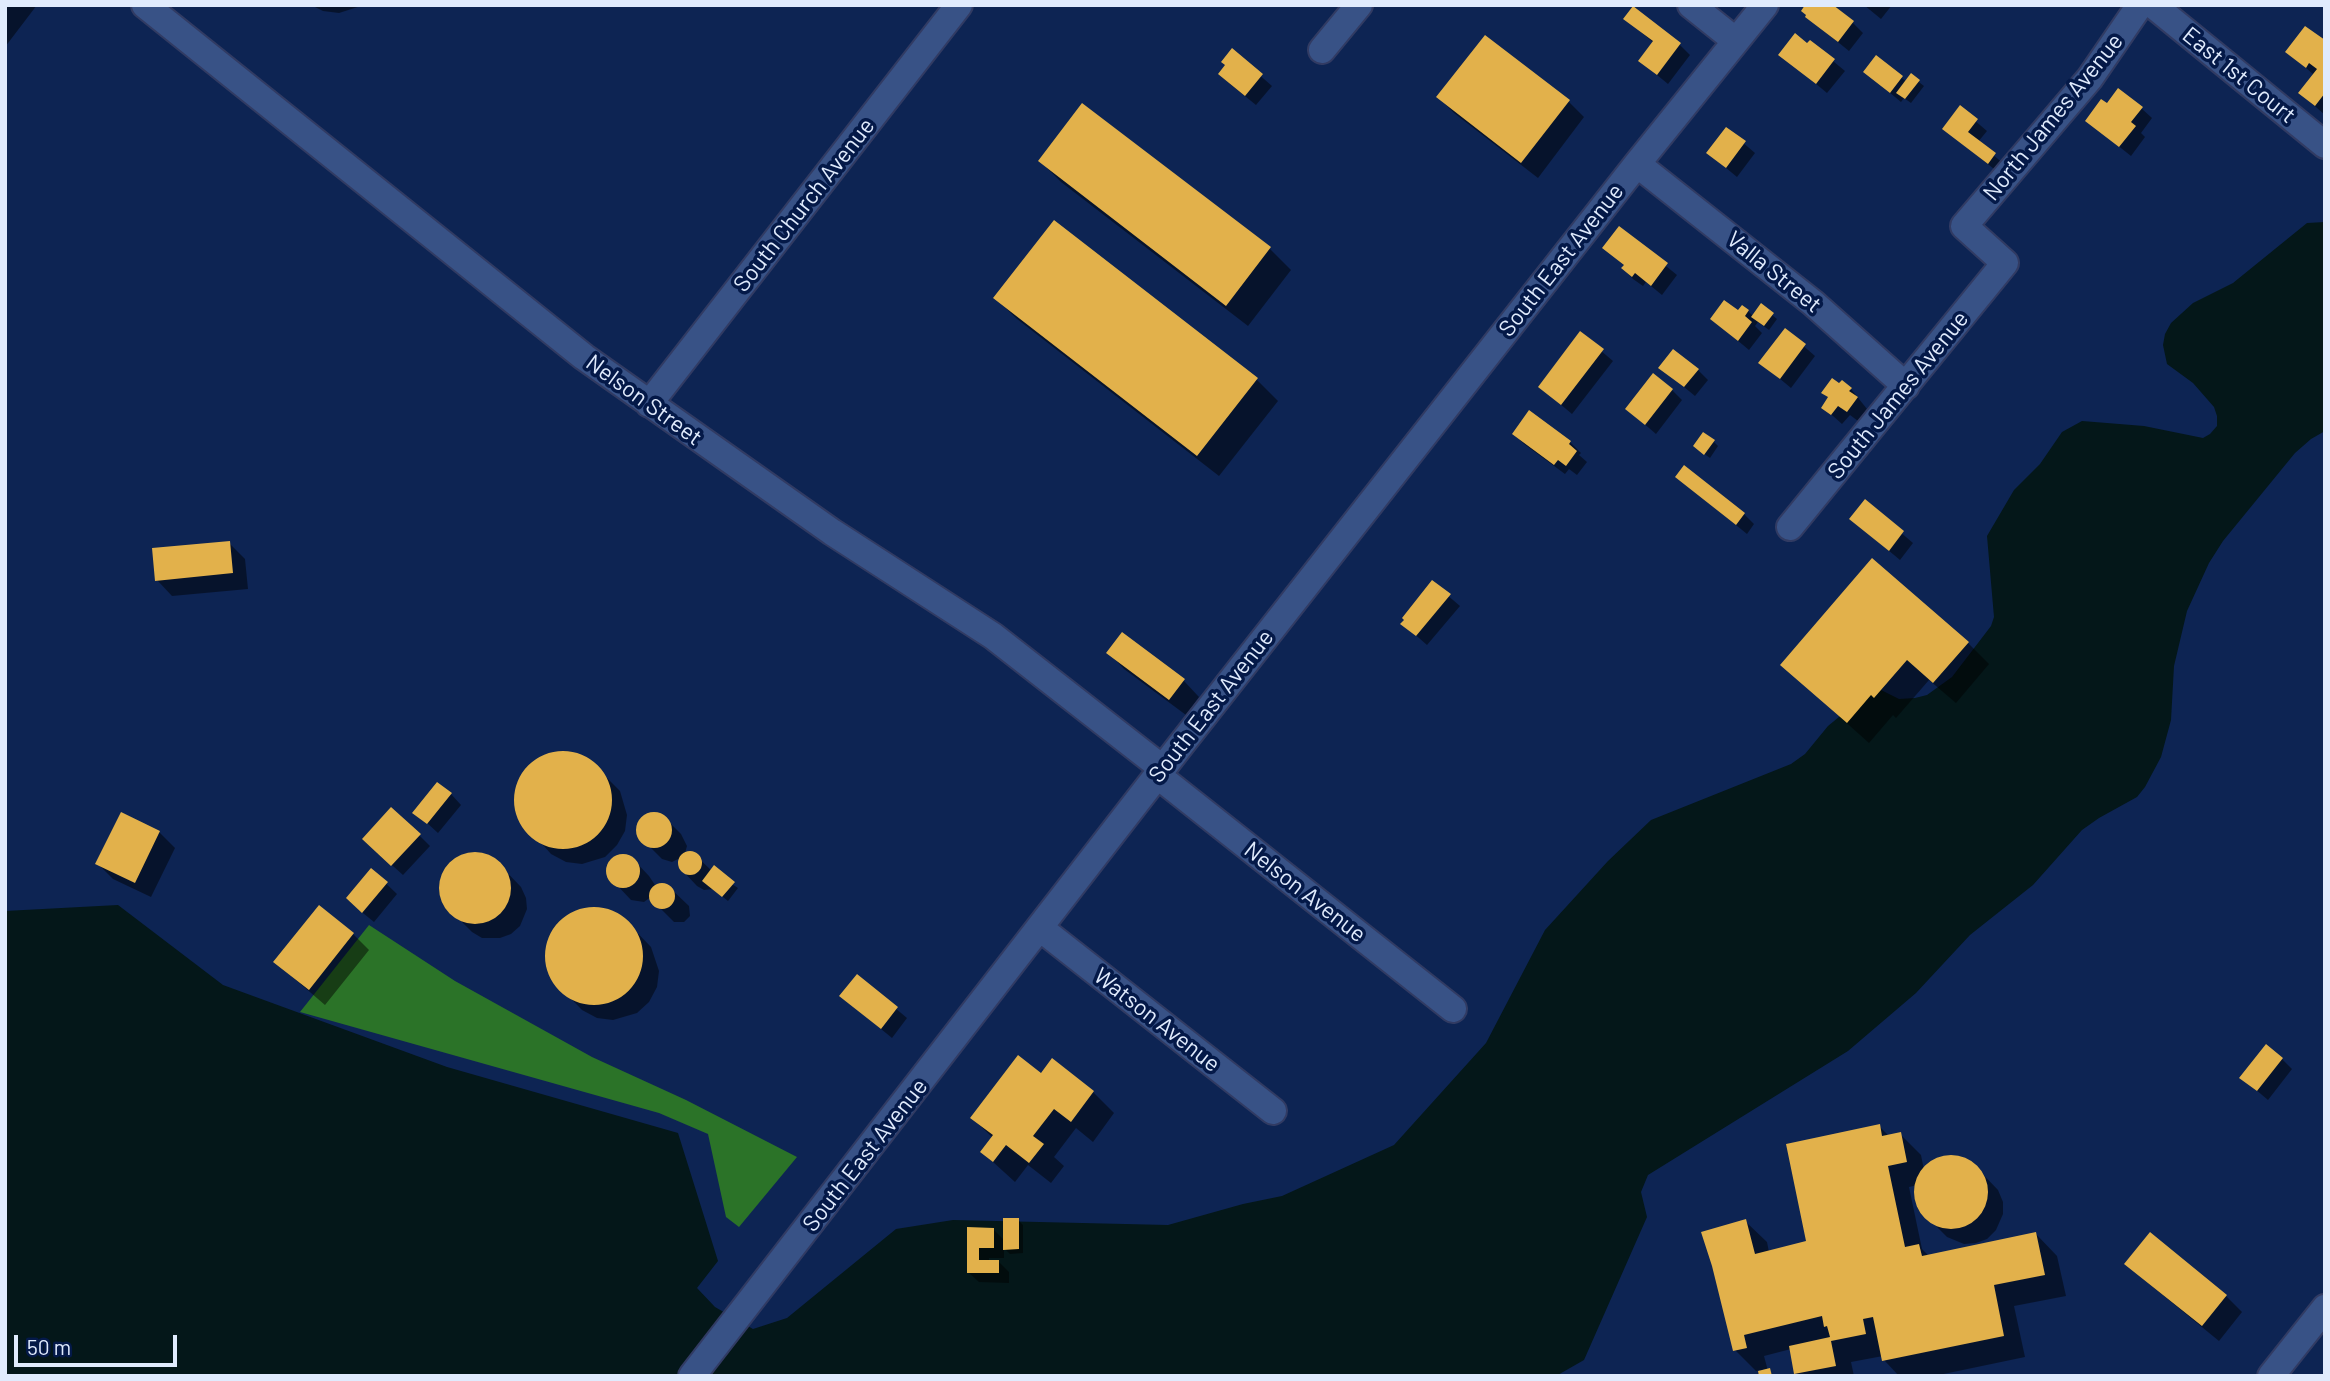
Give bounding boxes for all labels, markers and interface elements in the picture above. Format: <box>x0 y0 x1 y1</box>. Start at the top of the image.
street label: East 1st Court <box>2177 21 2301 129</box>
street label: North James Avenue <box>1977 28 2129 206</box>
street label: South Church Avenue <box>728 113 880 297</box>
street label: South East Avenue <box>1493 178 1629 342</box>
street label: Valla Street <box>1721 225 1827 319</box>
street label: South James Avenue <box>1822 305 1974 485</box>
street label: Nelson Street <box>581 349 707 451</box>
street label: South East Avenue <box>1143 624 1279 788</box>
street label: Nelson Avenue <box>1239 836 1371 948</box>
street label: Watson Avenue <box>1088 962 1226 1078</box>
street label: South East Avenue <box>797 1073 933 1237</box>
scale bar <box>18 1322 180 1366</box>
text: 50 m <box>27 1334 71 1359</box>

